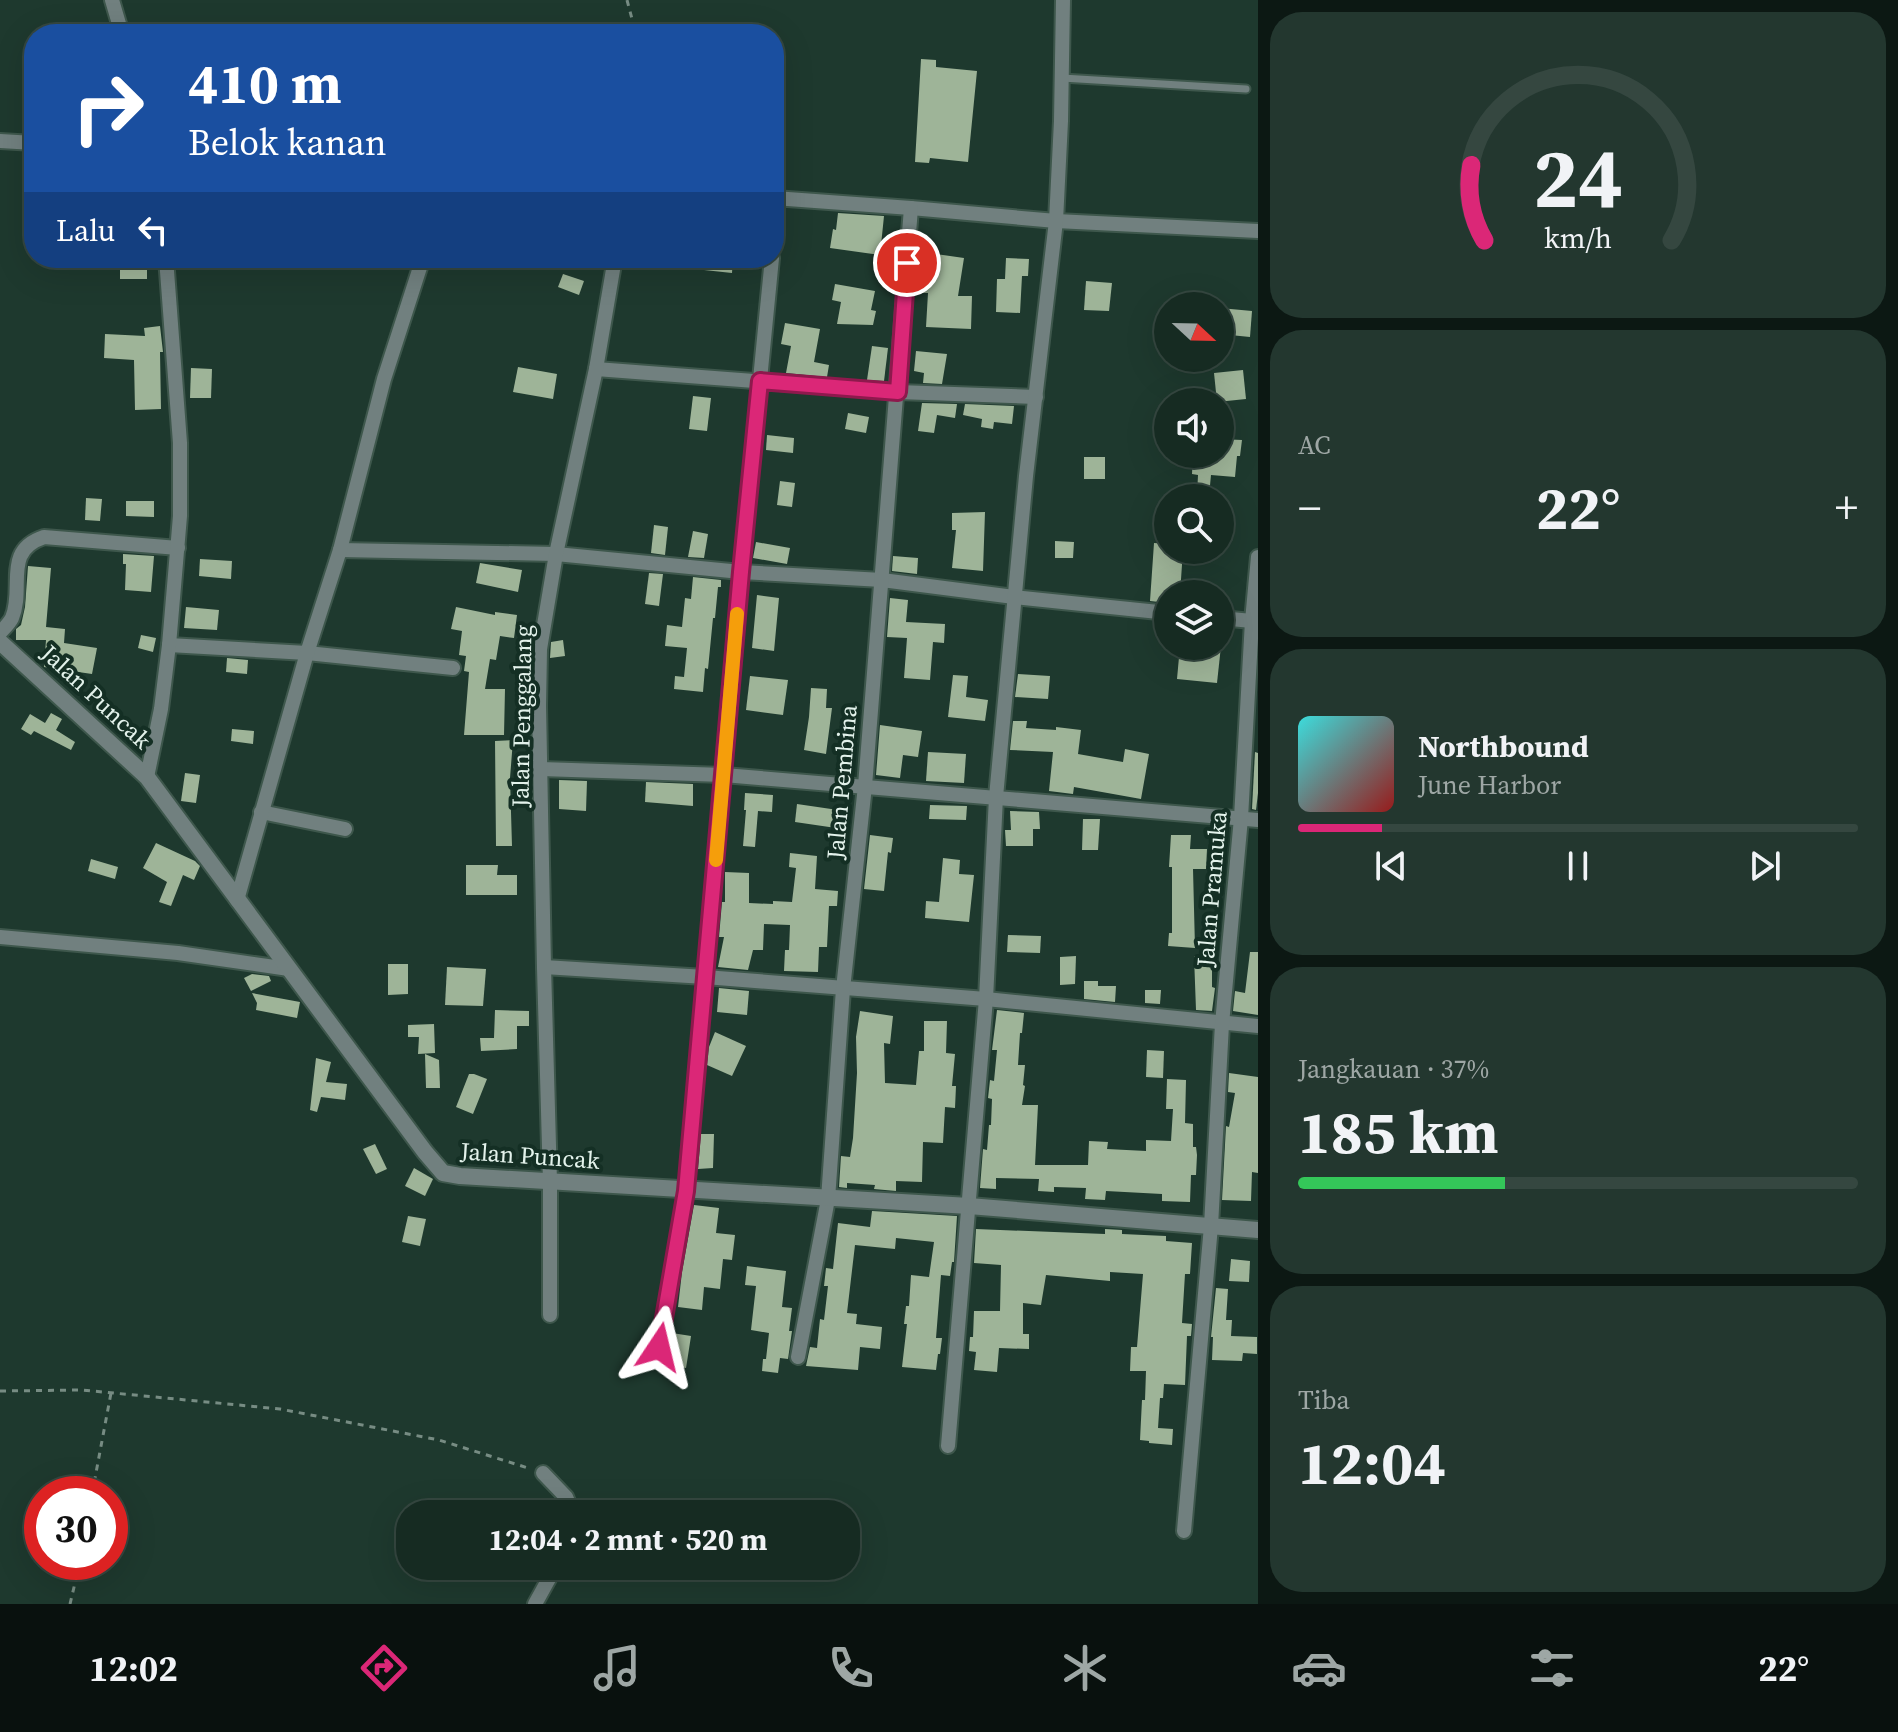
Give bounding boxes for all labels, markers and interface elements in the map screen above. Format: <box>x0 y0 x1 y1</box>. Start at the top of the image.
text: 410 m <box>188 45 342 122</box>
icon: right <box>56 56 160 160</box>
text: Belok kanan <box>188 118 386 167</box>
text: 24 <box>1533 121 1623 235</box>
icon: left <box>131 208 175 252</box>
text: Lalu <box>56 210 115 251</box>
text: km/h <box>1544 218 1612 258</box>
pin <box>873 229 941 297</box>
icon: arrive <box>885 241 929 285</box>
north arrow <box>1154 292 1234 372</box>
map controls <box>1154 292 1234 660</box>
button: sound <box>1154 388 1234 468</box>
text: AC <box>1298 427 1331 463</box>
text: 22° <box>1536 467 1620 549</box>
text: − <box>1298 477 1321 538</box>
text: + <box>1835 477 1858 538</box>
button: search <box>1154 484 1234 564</box>
button: layers <box>1154 580 1234 660</box>
street label: Jalan Penggalang <box>503 624 540 809</box>
street label: Jalan Puncak <box>33 636 159 757</box>
street label: Jalan Pembina <box>818 703 865 862</box>
text: Northbound <box>1418 726 1589 767</box>
text: June Harbor <box>1418 767 1561 803</box>
street label: Jalan Pramuka <box>1188 809 1235 969</box>
icon: previous <box>1369 844 1413 888</box>
icon: pause <box>1556 844 1600 888</box>
icon: next <box>1743 844 1787 888</box>
text: Jangkauan · 37% <box>1298 1051 1489 1087</box>
text: 185 km <box>1298 1091 1499 1173</box>
street label: Jalan Puncak <box>458 1134 602 1177</box>
position arrow <box>617 1305 701 1389</box>
text: Tiba <box>1298 1382 1350 1418</box>
text: 12:04 <box>1298 1422 1446 1504</box>
speed limit sign: 30 <box>24 1476 128 1580</box>
text: 12:04 · 2 mnt · 520 m <box>488 1519 768 1560</box>
icon: directions <box>356 1640 412 1696</box>
icon: music <box>589 1640 645 1696</box>
icon: phone <box>823 1640 879 1696</box>
icon: climate <box>1057 1640 1113 1696</box>
icon: car <box>1291 1640 1347 1696</box>
icon: filters <box>1524 1640 1580 1696</box>
text: 12:02 <box>89 1644 178 1693</box>
text: 22° <box>1758 1644 1809 1693</box>

